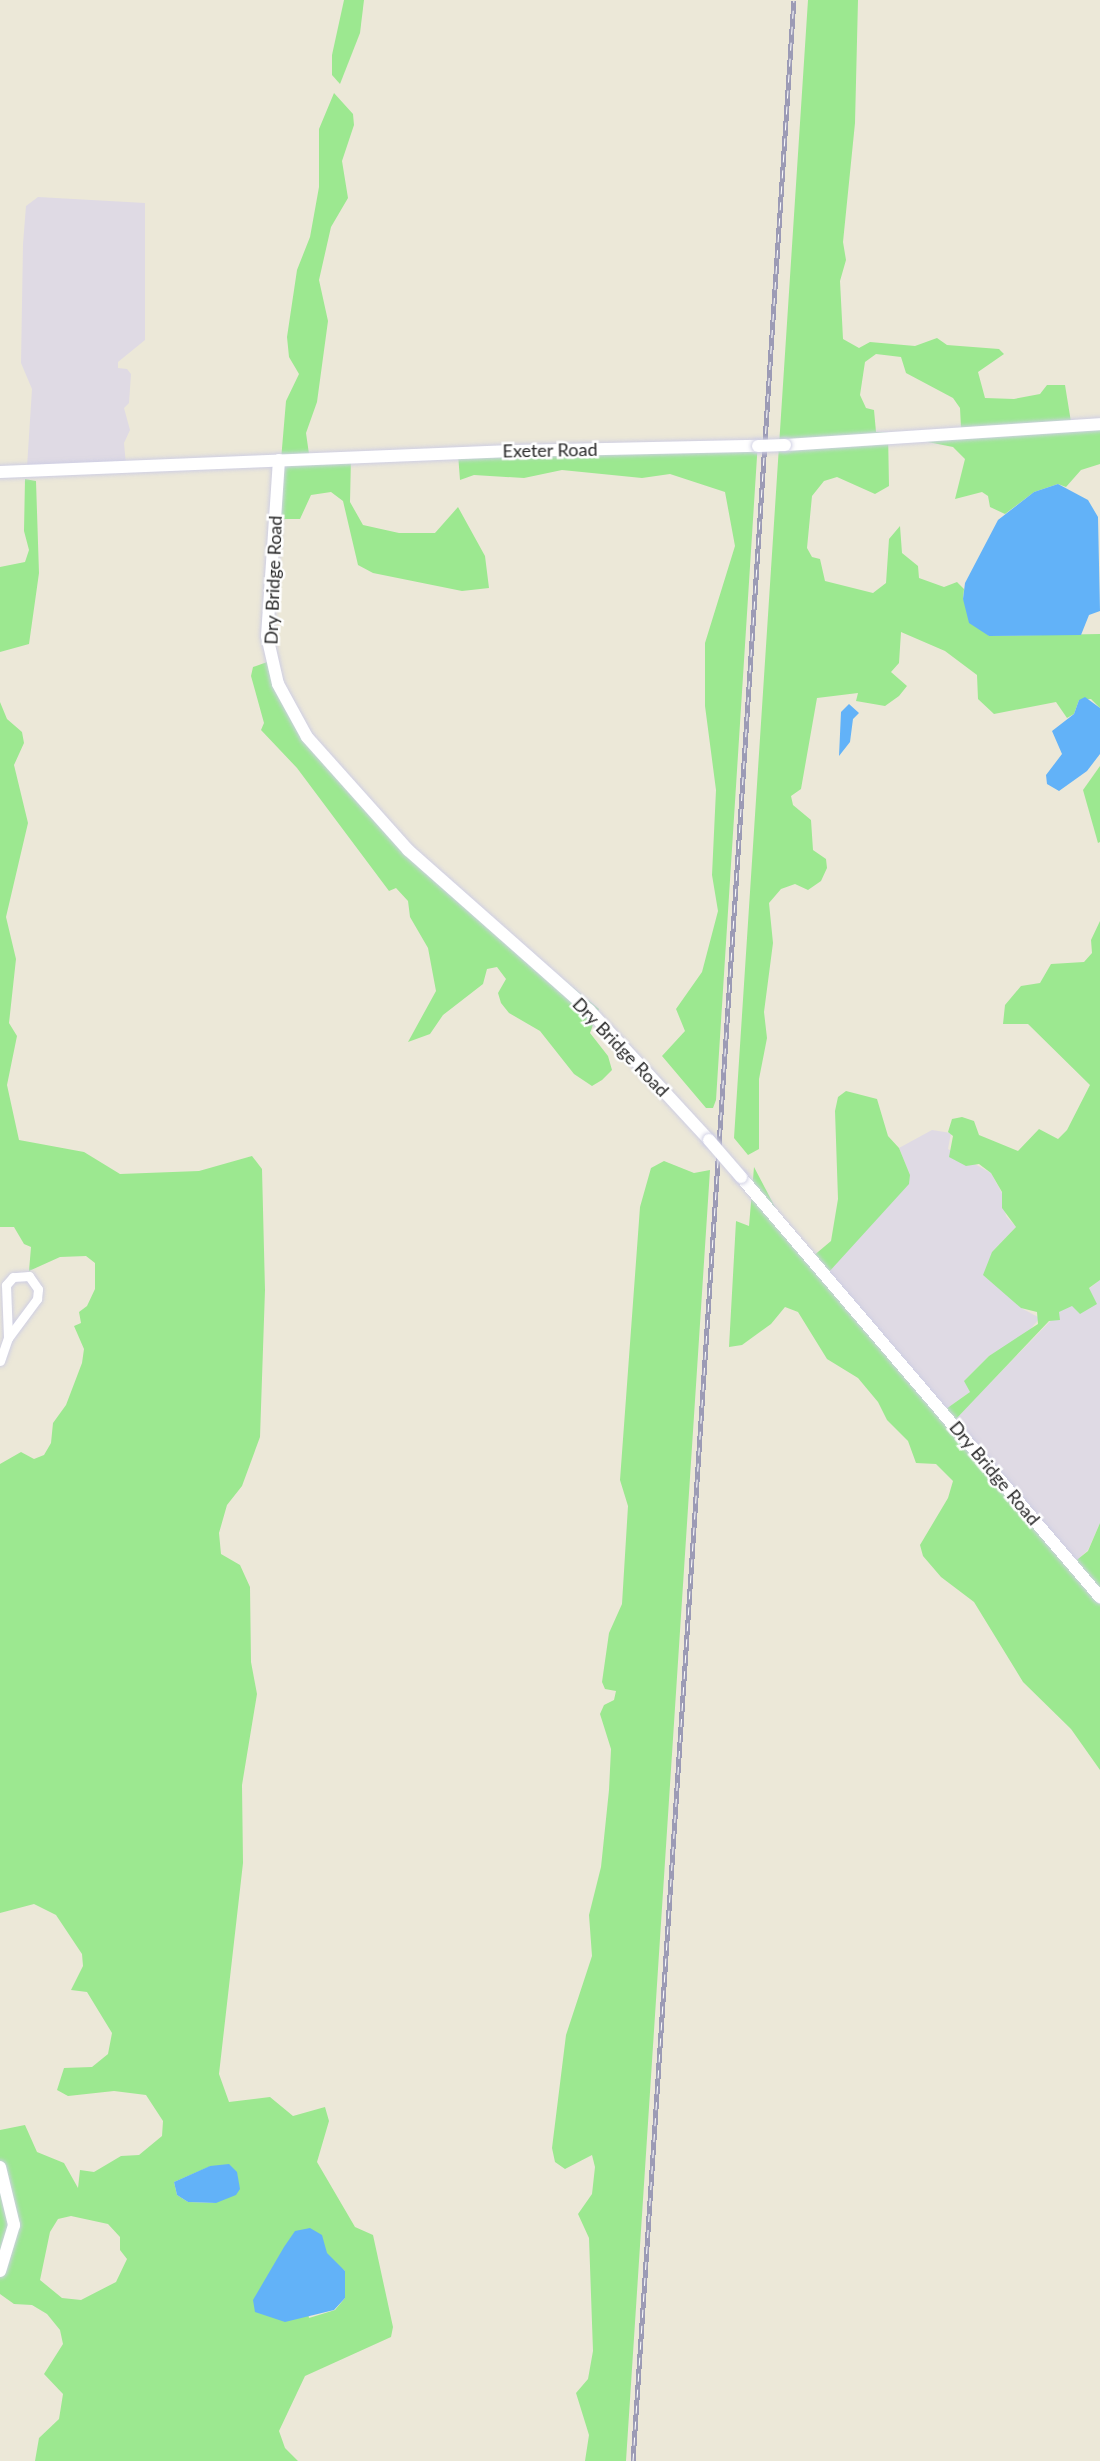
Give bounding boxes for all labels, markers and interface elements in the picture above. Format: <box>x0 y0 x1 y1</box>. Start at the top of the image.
street label: Exeter Road <box>502 438 598 462</box>
street label: Dry Bridge Road <box>260 515 286 645</box>
street label: Dry Bridge Road <box>568 993 674 1101</box>
street label: Dry Bridge Road <box>945 1416 1045 1530</box>

